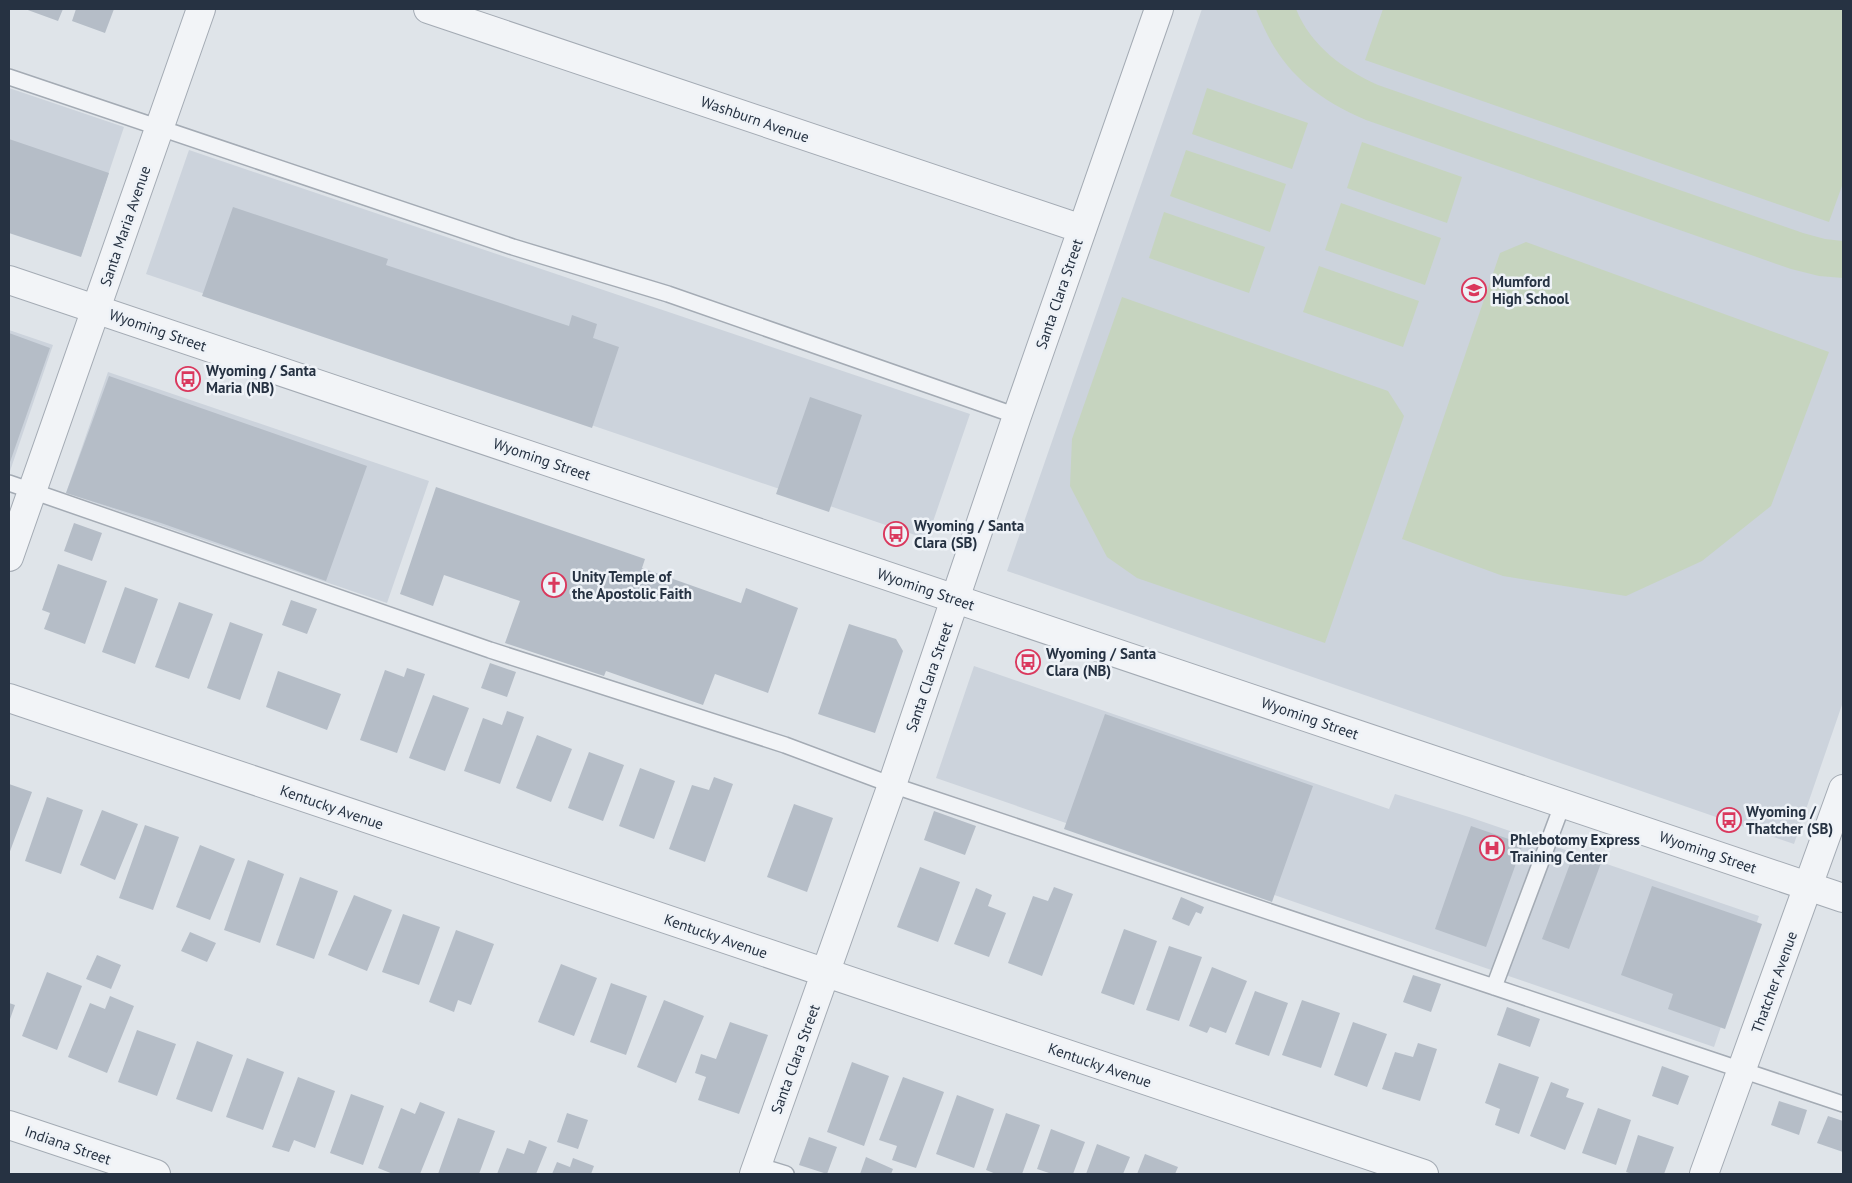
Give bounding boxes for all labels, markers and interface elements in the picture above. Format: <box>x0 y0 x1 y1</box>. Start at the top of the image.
street label: Washburn Avenue <box>698 92 812 146</box>
street label: Santa Maria Avenue <box>95 163 155 289</box>
street label: Santa Clara Street <box>1031 236 1087 352</box>
place label: Mumford High School <box>1492 272 1570 308</box>
school or university icon: Mumford High School <box>1461 277 1487 303</box>
street label: Wyoming Street <box>107 304 209 356</box>
place label: Wyoming / Santa Maria (NB) <box>206 361 316 397</box>
bus stop icon: Wyoming / Santa Maria (NB) <box>175 366 201 392</box>
street label: Wyoming Street <box>491 433 593 485</box>
place label: Wyoming / Santa Clara (SB) <box>914 516 1024 552</box>
bus stop icon: Wyoming / Santa Clara (SB) <box>883 521 909 547</box>
street label: Wyoming Street <box>875 563 977 615</box>
place label: Unity Temple of the Apostolic Faith <box>572 567 692 603</box>
church icon: Unity Temple of the Apostolic Faith <box>541 572 567 598</box>
street label: Santa Clara Street <box>901 619 957 735</box>
place label: Wyoming / Santa Clara (NB) <box>1046 644 1156 680</box>
bus stop icon: Wyoming / Santa Clara (NB) <box>1015 649 1041 675</box>
street label: Wyoming Street <box>1259 692 1361 744</box>
street label: Kentucky Avenue <box>278 780 386 834</box>
place label: Wyoming / Thatcher (SB) <box>1746 802 1833 838</box>
bus stop icon: Wyoming / Thatcher (SB) <box>1716 807 1742 833</box>
street label: Wyoming Street <box>1657 826 1759 878</box>
place label: Phlebotomy Express Training Center <box>1510 830 1640 866</box>
hospital icon: Phlebotomy Express Training Center <box>1479 835 1505 861</box>
street label: Kentucky Avenue <box>662 909 770 963</box>
street label: Thatcher Avenue <box>1747 928 1801 1036</box>
street label: Santa Clara Street <box>766 1002 824 1116</box>
street label: Kentucky Avenue <box>1046 1038 1154 1092</box>
street label: Indiana Street <box>22 1121 114 1169</box>

